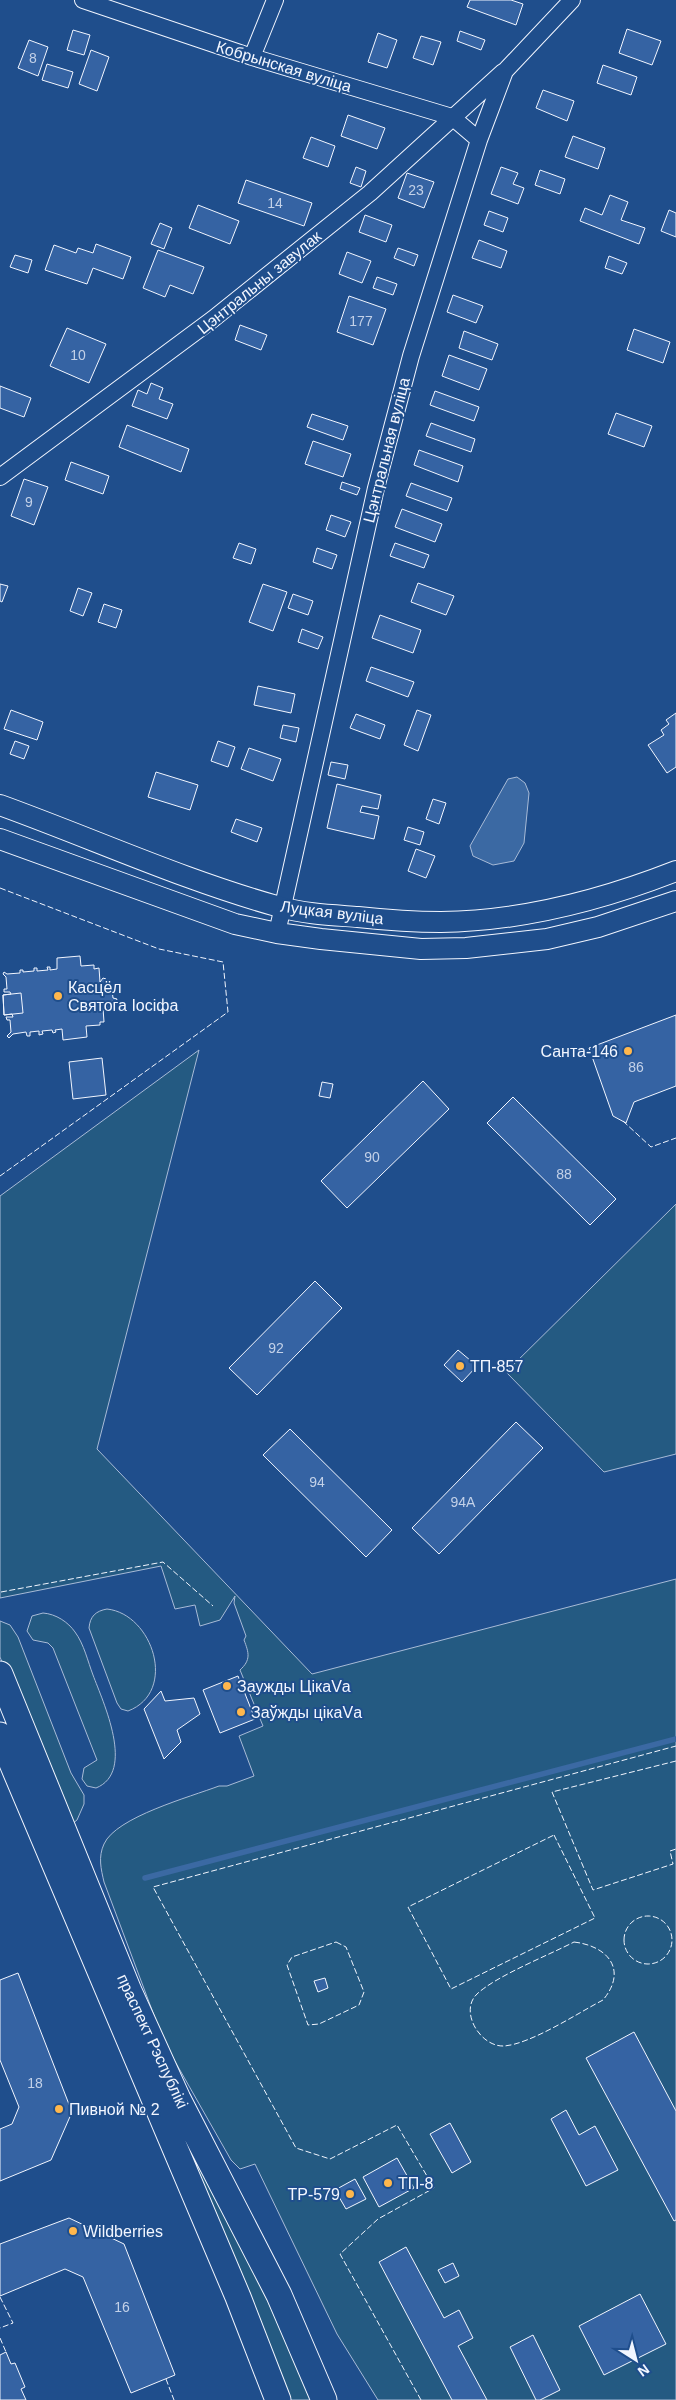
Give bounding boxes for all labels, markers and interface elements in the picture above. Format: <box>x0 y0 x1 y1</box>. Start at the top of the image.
street label: Кобрынская вуліца <box>214 38 354 95</box>
house number: 8 <box>29 50 37 66</box>
house number: 23 <box>408 182 424 198</box>
house number: 14 <box>267 195 283 211</box>
street label: Цэнтральны завулак <box>194 227 325 337</box>
house number: 177 <box>349 313 373 329</box>
house number: 10 <box>70 347 86 363</box>
street label: Цэнтральная вуліца <box>360 376 413 525</box>
house number: 9 <box>25 494 33 510</box>
street label: Луцкая вуліца <box>279 898 385 927</box>
place label: Касцёл Святога Іосіфа <box>68 979 178 1014</box>
marker: Касцёл Святога Іосіфа <box>52 990 64 1002</box>
place label: Санта-146 <box>540 1043 618 1060</box>
marker: Санта-146 <box>622 1045 634 1057</box>
house number: 86 <box>628 1059 644 1075</box>
house number: 90 <box>364 1149 380 1165</box>
house number: 88 <box>556 1166 572 1182</box>
house number: 92 <box>268 1340 284 1356</box>
place label: ТП-857 <box>470 1358 523 1375</box>
marker: ТП-857 <box>454 1360 466 1372</box>
house number: 94 <box>309 1474 325 1490</box>
house number: 94А <box>451 1494 476 1510</box>
place label: Заужды ЦікаVа <box>237 1678 351 1695</box>
marker: Заужды ЦікаVа <box>221 1680 233 1692</box>
place label: Заўжды цікаVа <box>251 1704 362 1721</box>
marker: Заўжды цікаVа <box>235 1706 247 1718</box>
street label: праспект Рэспублікі <box>114 1971 191 2111</box>
house number: 18 <box>27 2075 43 2091</box>
place label: Пивной № 2 <box>69 2101 160 2118</box>
marker: Пивной № 2 <box>53 2103 65 2115</box>
place label: ТП-8 <box>398 2175 434 2192</box>
marker: ТП-8 <box>382 2177 394 2189</box>
place label: ТР-579 <box>288 2186 340 2203</box>
marker: ТР-579 <box>344 2188 356 2200</box>
place label: Wildberries <box>83 2223 163 2240</box>
marker: Wildberries <box>67 2225 79 2237</box>
house number: 16 <box>114 2299 130 2315</box>
north arrow <box>611 2335 661 2385</box>
text: N <box>635 2361 652 2380</box>

